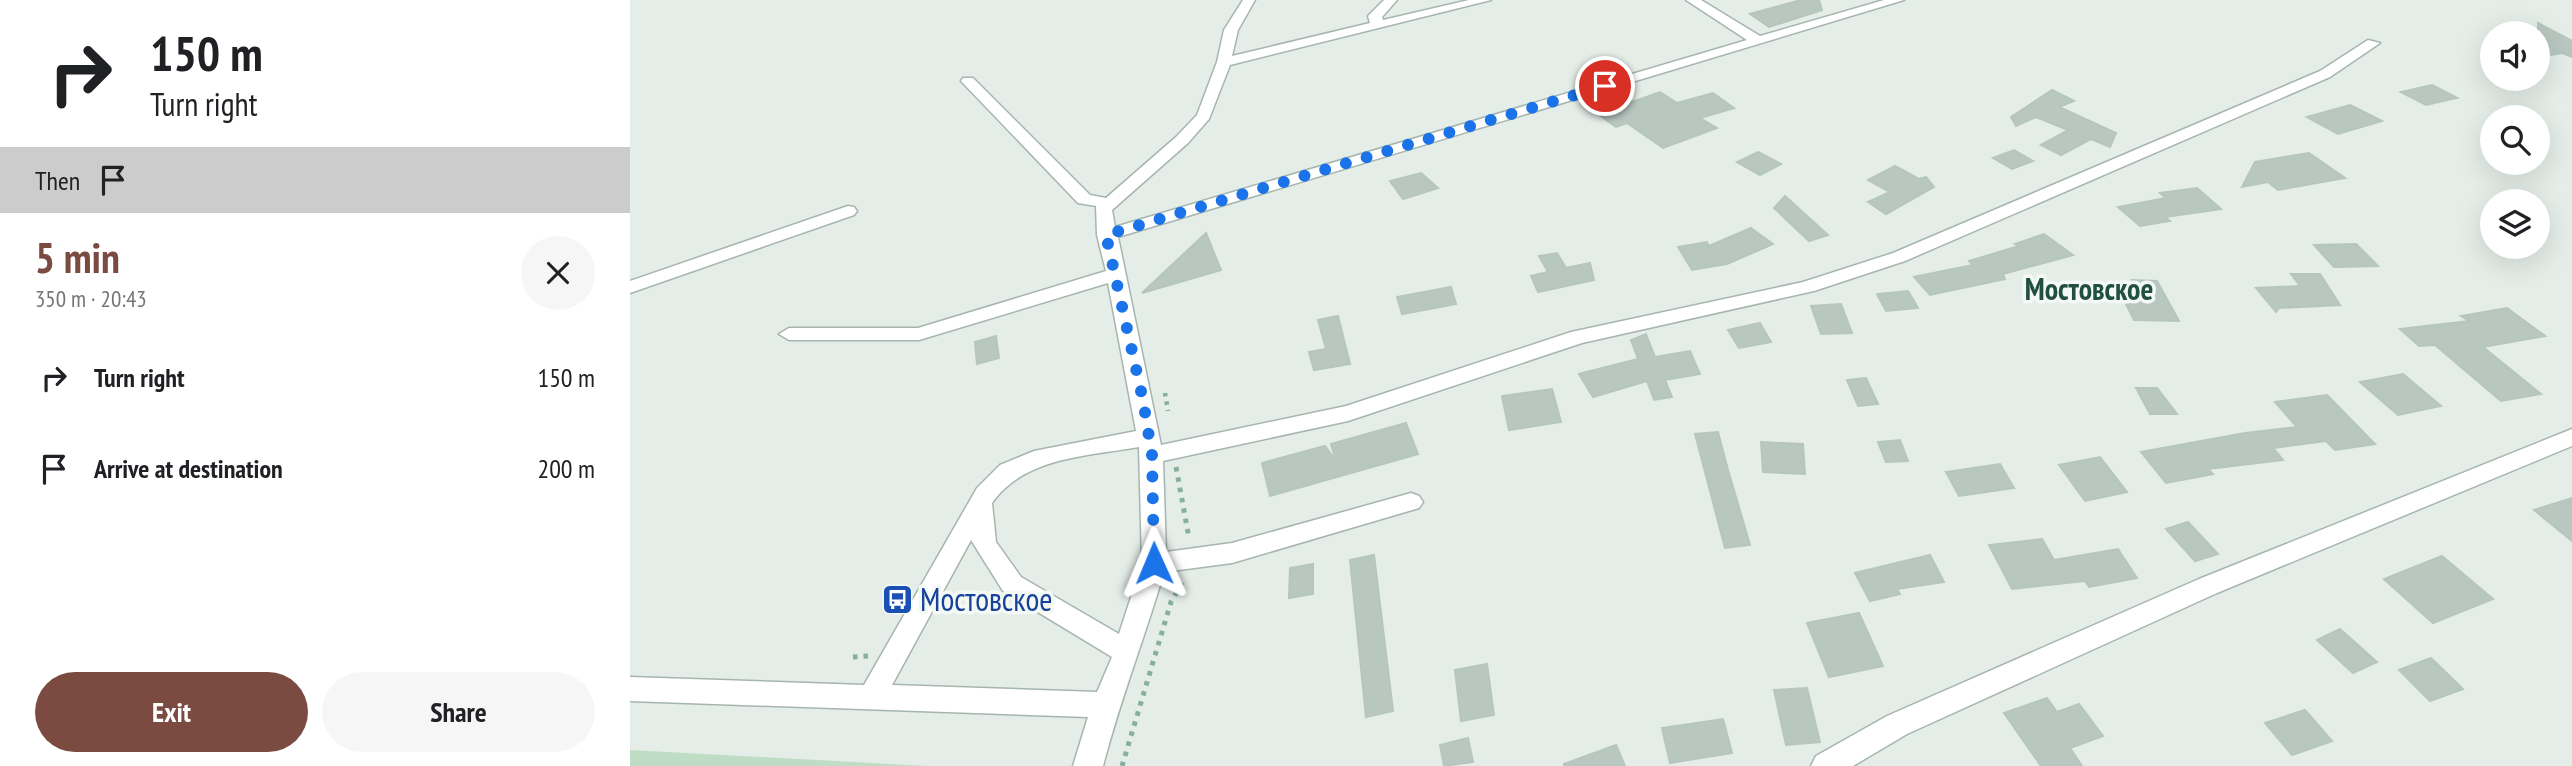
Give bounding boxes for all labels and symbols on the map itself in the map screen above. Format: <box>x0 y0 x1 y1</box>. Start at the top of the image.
pin <box>1575 56 1635 116</box>
district label: Мостовское <box>2025 269 2153 308</box>
position arrow <box>1117 526 1191 600</box>
place label: Мостовское <box>920 578 1052 620</box>
bus stop icon: Мостовское <box>880 582 914 616</box>

